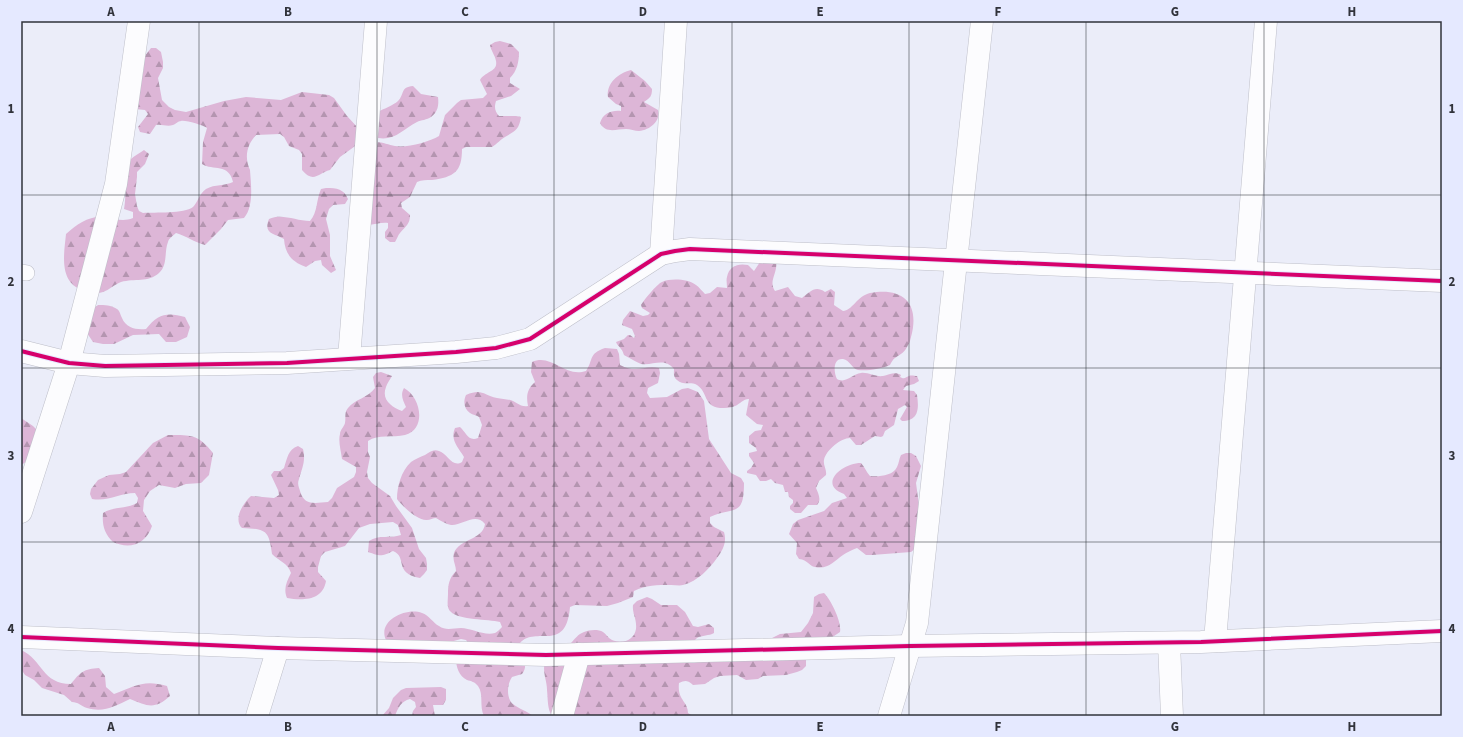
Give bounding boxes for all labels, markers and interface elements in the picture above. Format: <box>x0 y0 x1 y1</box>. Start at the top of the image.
text: A <box>106 3 115 21</box>
text: B <box>284 3 292 21</box>
text: C <box>461 3 469 21</box>
text: D <box>639 3 647 21</box>
text: E <box>816 3 824 21</box>
text: F <box>995 3 1002 21</box>
text: G <box>1171 3 1179 21</box>
text: H <box>1348 3 1356 21</box>
text: 1 <box>8 100 15 118</box>
text: 1 <box>1449 100 1456 118</box>
text: 2 <box>8 273 15 291</box>
text: 2 <box>1449 273 1456 291</box>
text: 3 <box>8 447 15 465</box>
text: 3 <box>1449 447 1456 465</box>
text: 4 <box>8 620 15 638</box>
text: 4 <box>1449 620 1456 638</box>
text: A <box>106 718 115 736</box>
text: B <box>284 718 292 736</box>
text: C <box>461 718 469 736</box>
text: D <box>639 718 647 736</box>
text: E <box>816 718 824 736</box>
text: F <box>995 718 1002 736</box>
text: G <box>1171 718 1179 736</box>
text: H <box>1348 718 1356 736</box>

